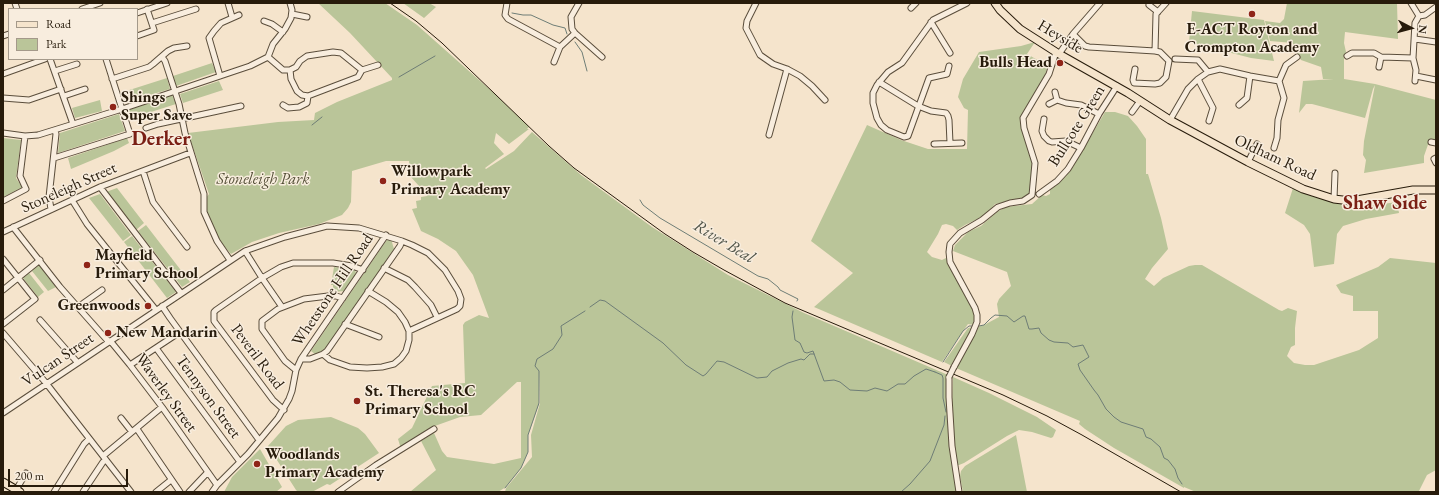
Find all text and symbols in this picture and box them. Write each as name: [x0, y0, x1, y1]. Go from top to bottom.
legend: [8, 8, 138, 60]
north arrow: [1391, 8, 1431, 48]
marker: E-ACT Royton and Crompton Academy: [1247, 9, 1257, 19]
text: Road: [46, 16, 71, 32]
street label: Heyside: [1034, 16, 1086, 58]
place label: E-ACT Royton and Crompton Academy: [1185, 20, 1319, 58]
text: N: [1416, 24, 1430, 34]
text: Park: [46, 36, 66, 52]
place label: Bulls Head: [979, 53, 1052, 73]
marker: Bulls Head: [1055, 58, 1065, 68]
street label: Bullcote Green: [1045, 82, 1109, 170]
place label: Shings Super Save: [121, 88, 192, 126]
marker: Shings Super Save: [108, 102, 118, 112]
district label: Derker: [131, 128, 191, 152]
street label: Oldham Road: [1231, 131, 1319, 185]
street label: Stoneleigh Street: [18, 158, 120, 218]
place label: Willowpark Primary Academy: [391, 162, 510, 200]
park label: Stoneleigh Park: [217, 170, 309, 190]
marker: Willowpark Primary Academy: [378, 176, 388, 186]
district label: Shaw Side: [1343, 192, 1427, 216]
water label: River Beal: [690, 216, 758, 268]
street label: Whetstone Hill Road: [288, 230, 378, 350]
place label: Mayfield Primary School: [95, 246, 198, 284]
marker: Mayfield Primary School: [82, 260, 92, 270]
place label: Greenwoods: [58, 296, 140, 316]
marker: Greenwoods: [143, 301, 153, 311]
street label: Peveril Road: [226, 321, 288, 393]
place label: New Mandarin: [116, 323, 218, 343]
marker: New Mandarin: [103, 328, 113, 338]
street label: Vulcan Street: [18, 329, 98, 391]
street label: Waverley Street: [131, 350, 201, 436]
street label: Tennyson Street: [171, 352, 245, 442]
place label: St. Theresa's RC Primary School: [365, 382, 476, 420]
marker: St. Theresa's RC Primary School: [352, 396, 362, 406]
place label: Woodlands Primary Academy: [265, 445, 384, 483]
marker: Woodlands Primary Academy: [252, 459, 262, 469]
scale bar: [10, 461, 130, 487]
text: 200 m: [15, 468, 44, 484]

